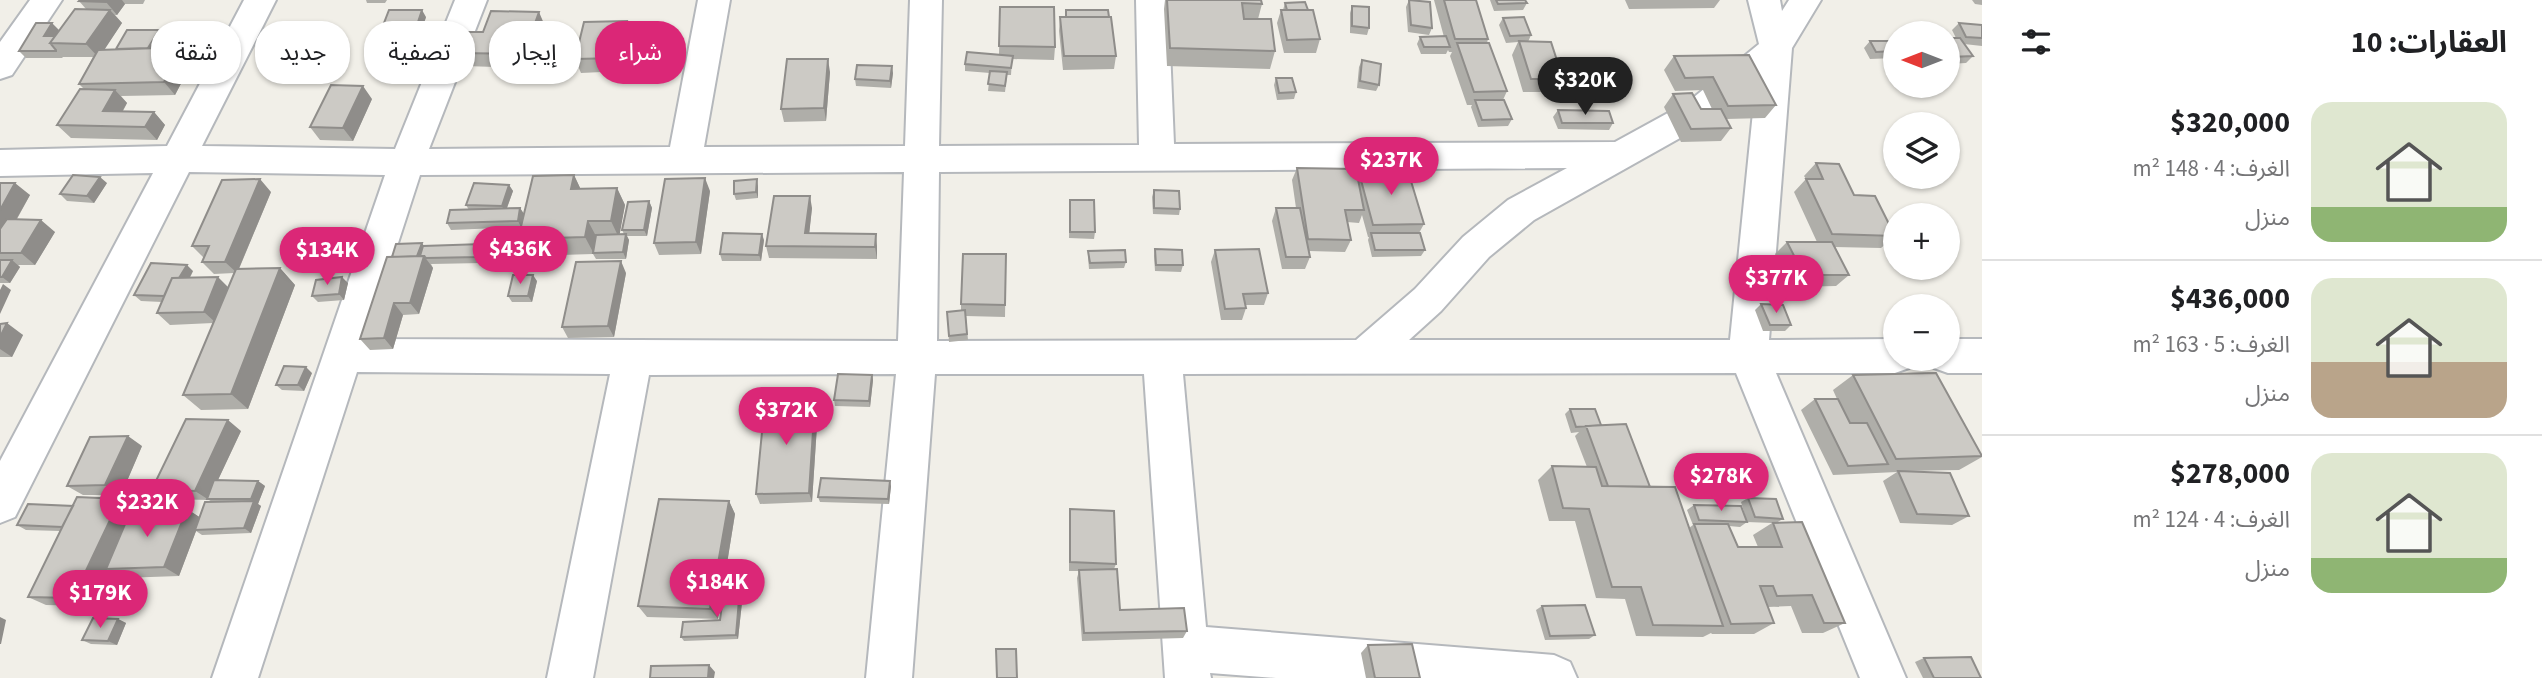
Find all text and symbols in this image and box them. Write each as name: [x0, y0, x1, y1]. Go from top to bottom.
chip: شقة: [151, 21, 241, 84]
chip: جديد: [255, 21, 350, 84]
chip: تصفية: [364, 21, 475, 84]
chip: إيجار: [489, 21, 581, 84]
chip: شراء: [595, 21, 686, 84]
north arrow: [1883, 21, 1960, 98]
map controls: [1883, 21, 1960, 371]
text: العقارات: 10: [2351, 21, 2507, 64]
icon: filters: [2017, 23, 2055, 61]
pin: $320K: [1536, 58, 1634, 117]
text: $320K: [1554, 63, 1616, 96]
text: $320,000: [2170, 101, 2290, 144]
button: layers: [1883, 112, 1960, 189]
icon: home: [2367, 130, 2451, 214]
pin: $237K: [1342, 138, 1440, 197]
text: $237K: [1360, 143, 1422, 176]
text: الغرف: 4 · 148 m²: [2132, 152, 2290, 185]
text: منزل: [2245, 201, 2290, 234]
button: +: [1883, 203, 1960, 280]
pin: $436K: [471, 226, 569, 286]
pin: $134K: [278, 228, 376, 287]
text: $436K: [489, 232, 551, 265]
text: $134K: [296, 233, 358, 266]
pin: $377K: [1727, 256, 1825, 315]
text: $377K: [1745, 261, 1807, 294]
text: $436,000: [2170, 277, 2290, 320]
button: −: [1883, 294, 1960, 371]
icon: home: [2367, 306, 2451, 390]
text: الغرف: 5 · 163 m²: [2132, 328, 2290, 361]
text: منزل: [2245, 377, 2290, 410]
pin: $372K: [737, 388, 835, 447]
text: $372K: [755, 393, 817, 426]
text: $278,000: [2170, 452, 2290, 495]
pin: $278K: [1672, 454, 1770, 513]
text: $278K: [1690, 459, 1752, 492]
pin: $232K: [98, 480, 196, 539]
icon: home: [2367, 481, 2451, 565]
text: $232K: [116, 485, 178, 518]
text: الغرف: 4 · 124 m²: [2132, 503, 2290, 536]
text: منزل: [2245, 552, 2290, 585]
pin: $184K: [668, 560, 766, 619]
text: $184K: [686, 565, 748, 598]
pin: $179K: [51, 570, 149, 630]
text: $179K: [69, 576, 131, 609]

